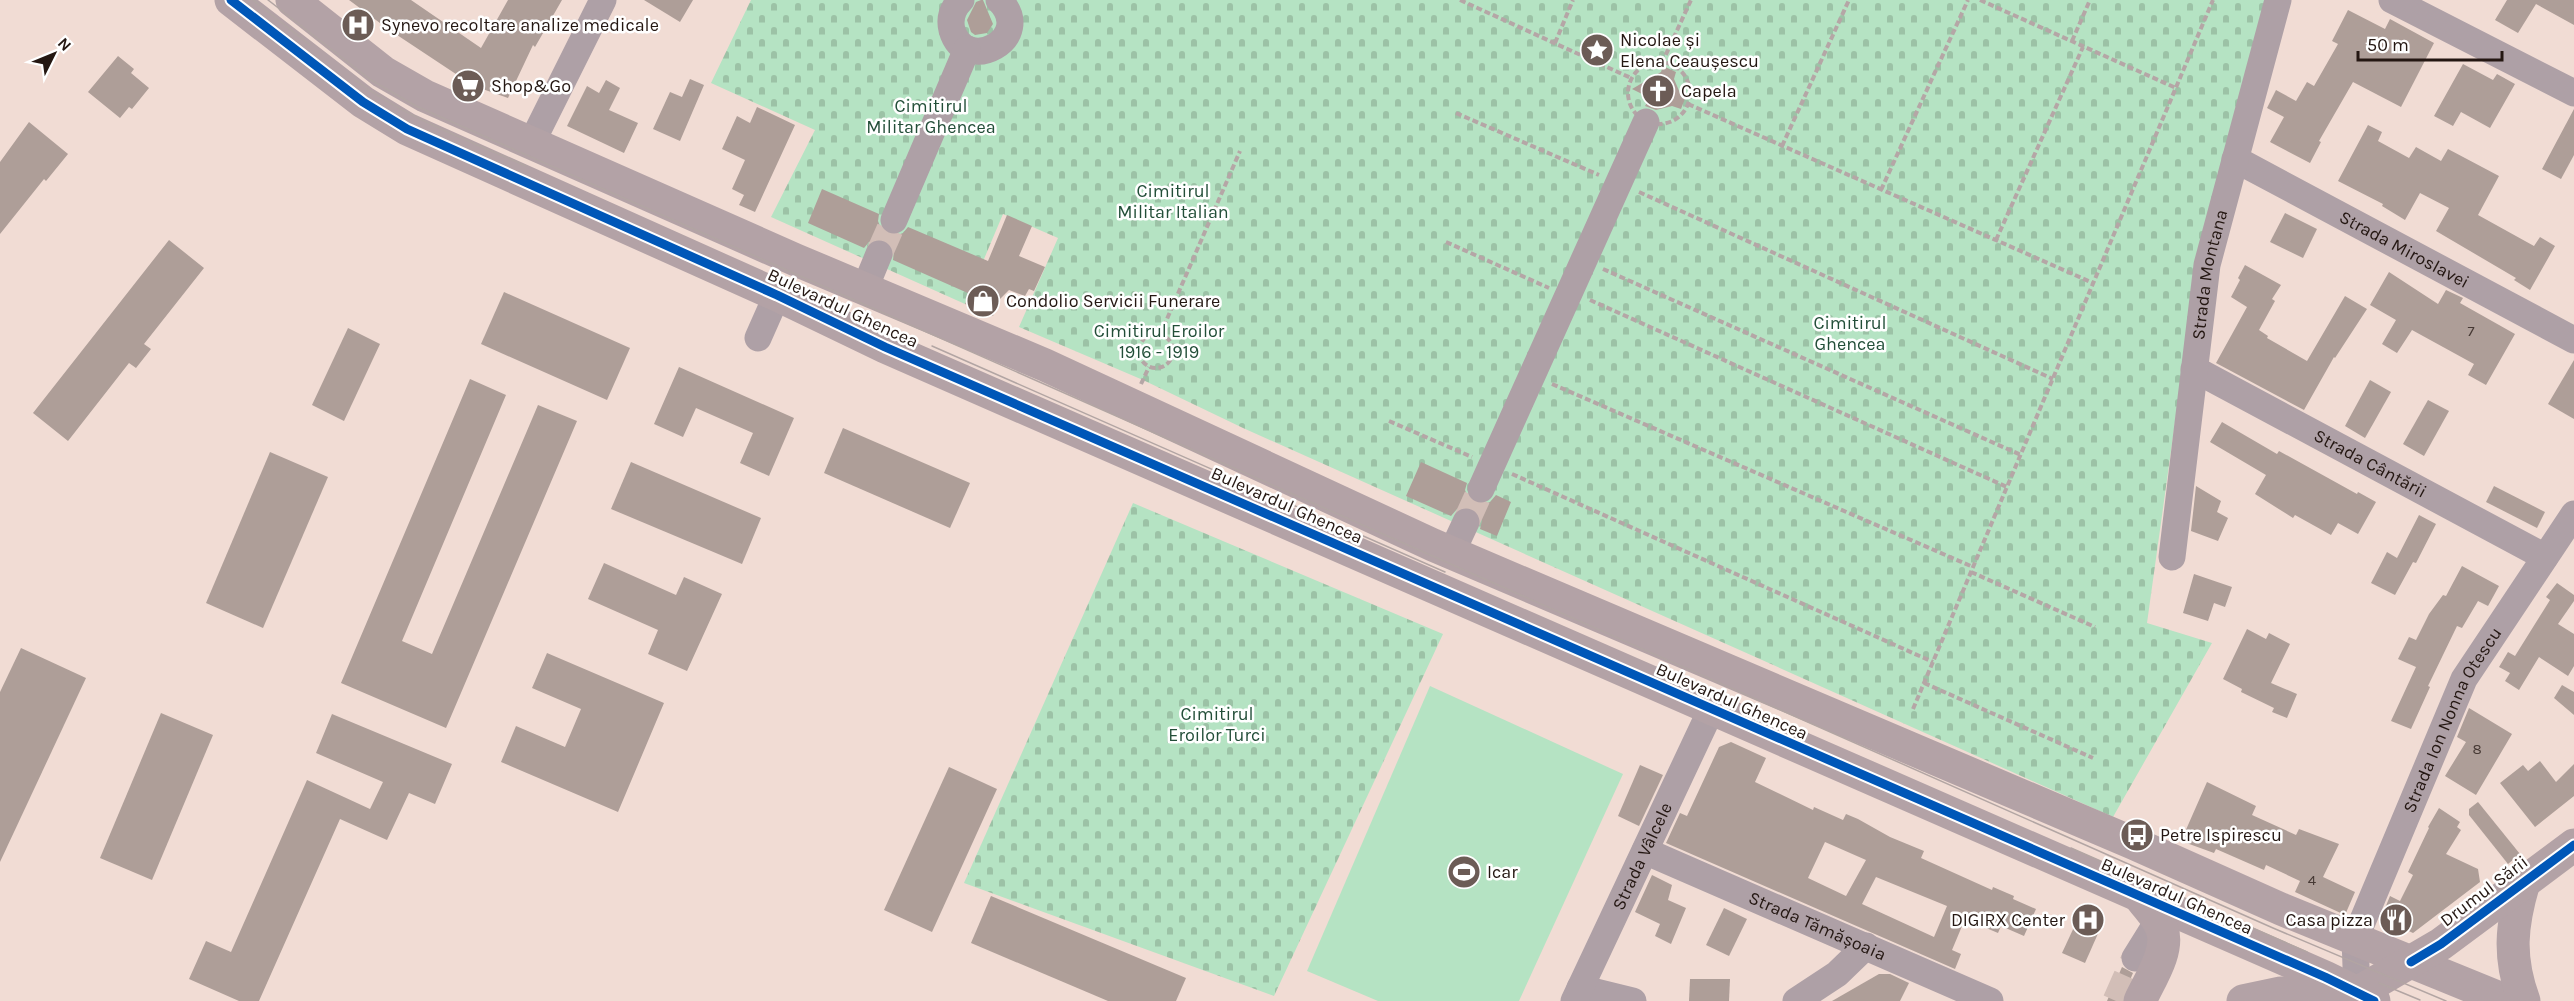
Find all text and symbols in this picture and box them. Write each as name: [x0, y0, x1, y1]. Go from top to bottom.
hospital icon: Synevo recoltare analize medicale: [340, 7, 376, 43]
place label: Synevo recoltare analize medicale: [381, 14, 659, 36]
north arrow: [24, 24, 84, 84]
scale bar: [2358, 24, 2502, 62]
place label: Nicolae și Elena Ceaușescu: [1620, 29, 1759, 72]
place icon: Nicolae și Elena Ceaușescu: [1579, 32, 1615, 68]
text: N: [54, 33, 75, 55]
text: 50 m: [2367, 34, 2409, 56]
supermarket icon: Shop&Go: [450, 68, 486, 104]
church icon: Capela: [1640, 73, 1676, 109]
place label: Shop&Go: [491, 75, 571, 97]
place label: Capela: [1681, 80, 1737, 102]
park label: Cimitirul Militar Ghencea: [866, 95, 996, 138]
park label: Cimitirul Militar Italian: [1117, 180, 1229, 223]
street label: Strada Miroslavei: [2336, 206, 2473, 293]
street label: Strada Montana: [2187, 207, 2232, 341]
street label: Bulevardul Ghencea: [764, 263, 922, 353]
shop icon: Condolio Servicii Funerare: [965, 283, 1001, 319]
place label: Condolio Servicii Funerare: [1006, 290, 1220, 312]
park label: Cimitirul Ghencea: [1813, 312, 1887, 355]
park label: Cimitirul Eroilor 1916 - 1919: [1094, 320, 1225, 363]
house number: 7: [2467, 322, 2475, 340]
street label: Strada Cântării: [2310, 424, 2431, 503]
street label: Bulevardul Ghencea: [1208, 462, 1366, 548]
street label: Strada Ion Nonna Otescu: [2398, 623, 2507, 816]
street label: Bulevardul Ghencea: [1653, 658, 1811, 744]
park label: Cimitirul Eroilor Turci: [1168, 703, 1266, 746]
house number: 8: [2472, 740, 2482, 758]
street label: Strada Vâlcele: [1607, 799, 1677, 914]
bus stop icon: Petre Ispirescu: [2119, 817, 2155, 853]
place label: Petre Ispirescu: [2160, 824, 2282, 846]
street label: Drumul Sării: [2436, 851, 2532, 931]
street label: Bulevardul Ghencea: [2098, 853, 2256, 939]
sports icon: Icar: [1446, 854, 1482, 890]
place label: Icar: [1487, 861, 1518, 883]
house number: 4: [2308, 871, 2317, 889]
street label: Strada Tămășoaia: [1745, 886, 1890, 965]
hospital icon: DIGIRX Center: [2070, 902, 2106, 938]
restaurant icon: Casa pizza: [2378, 902, 2414, 938]
place label: DIGIRX Center: [1951, 909, 2065, 931]
place label: Casa pizza: [2286, 909, 2373, 931]

